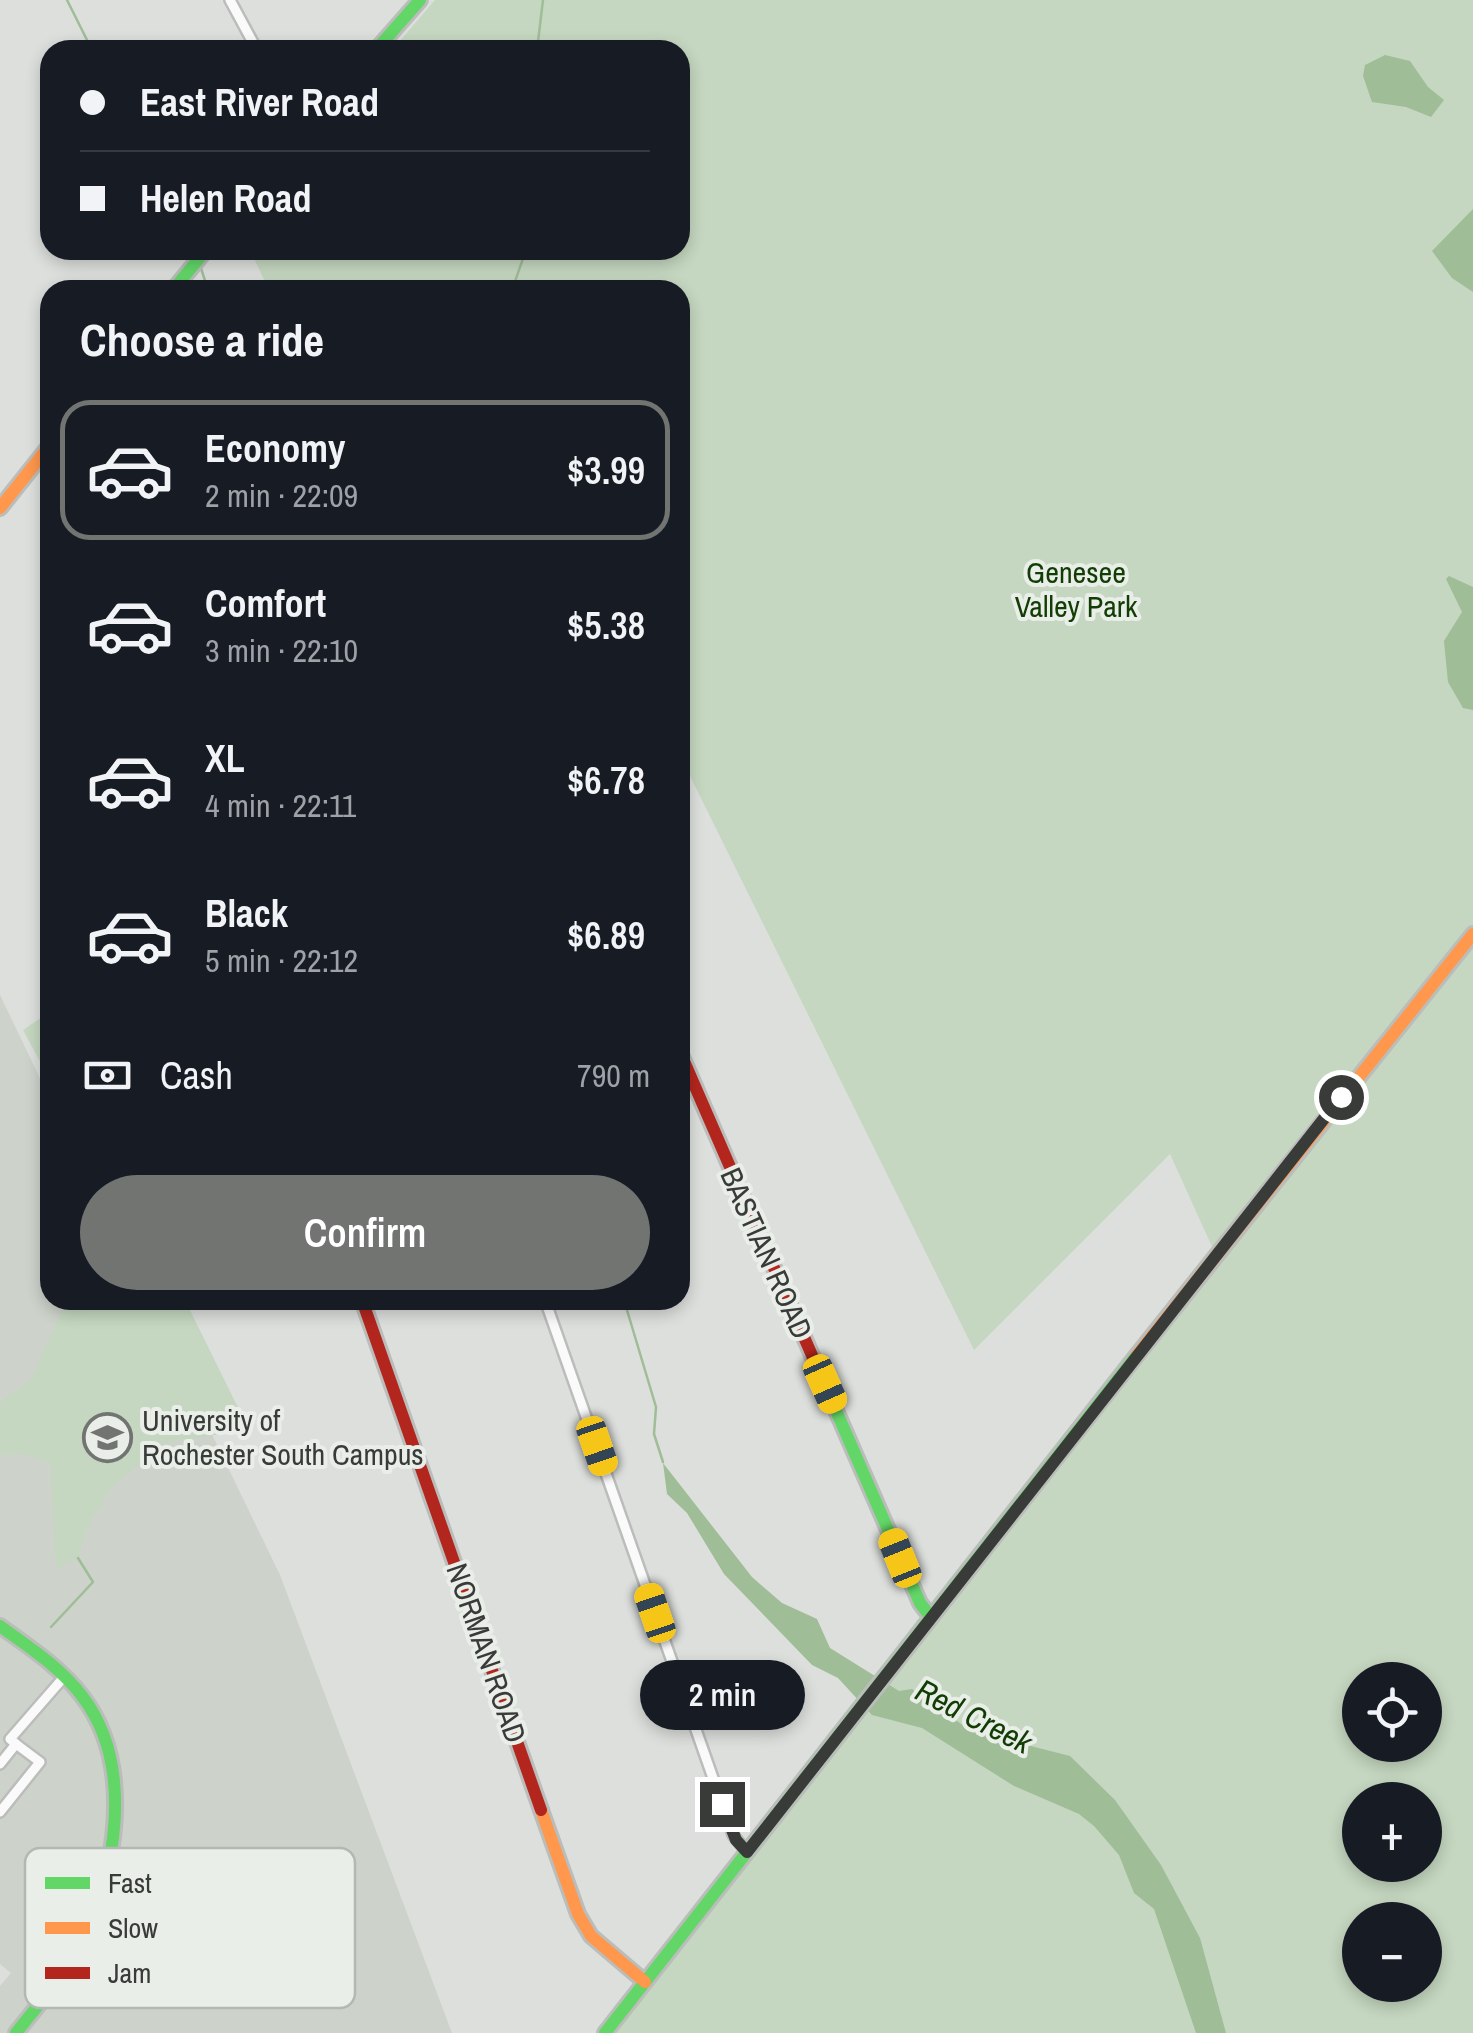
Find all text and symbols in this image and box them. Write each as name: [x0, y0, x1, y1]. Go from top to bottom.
text: East River Road: [140, 77, 379, 128]
text: Helen Road: [140, 173, 311, 224]
text: Choose a ride: [80, 309, 324, 370]
text: Economy: [205, 423, 345, 474]
icon: car: [85, 425, 175, 515]
text: $3.99: [567, 445, 645, 496]
text: 2 min · 22:09: [205, 474, 358, 517]
park label: Genesee Valley Park: [1015, 552, 1138, 626]
text: Comfort: [205, 578, 326, 629]
icon: car: [85, 580, 175, 670]
text: $5.38: [567, 600, 645, 651]
text: 3 min · 22:10: [205, 629, 358, 672]
text: XL: [205, 733, 245, 784]
icon: car: [85, 735, 175, 825]
text: $6.78: [567, 755, 645, 806]
text: 4 min · 22:11: [205, 784, 356, 827]
text: Black: [205, 888, 288, 939]
icon: car: [85, 890, 175, 980]
text: $6.89: [567, 910, 645, 961]
text: 5 min · 22:12: [205, 939, 358, 982]
icon: cash: [80, 1048, 135, 1103]
text: Cash: [160, 1050, 233, 1101]
text: 790 m: [577, 1054, 650, 1097]
route start: [1319, 1075, 1364, 1120]
street label: BASTIAN ROAD: [711, 1161, 823, 1345]
button: Confirm: [80, 1175, 650, 1290]
car: [799, 1350, 851, 1418]
place label: University of Rochester South Campus: [142, 1400, 424, 1474]
school or university icon: University of Rochester South Campus: [81, 1411, 133, 1463]
car: [573, 1413, 621, 1479]
car: [875, 1525, 925, 1591]
street label: NORMAN ROAD: [438, 1558, 536, 1748]
car: [631, 1580, 679, 1646]
callout: 2 min: [640, 1659, 804, 1729]
map controls: [1342, 1662, 1442, 2002]
button: locate: [1342, 1662, 1442, 1762]
water label: Red Creek: [908, 1668, 1040, 1764]
text: 2 min: [689, 1673, 756, 1716]
route end: [700, 1782, 745, 1827]
button: +: [1342, 1782, 1442, 1882]
legend: [25, 1848, 355, 2008]
text: Fast: [108, 1864, 152, 1902]
button: −: [1342, 1902, 1442, 2002]
text: Slow: [108, 1909, 158, 1947]
text: Jam: [108, 1954, 151, 1992]

